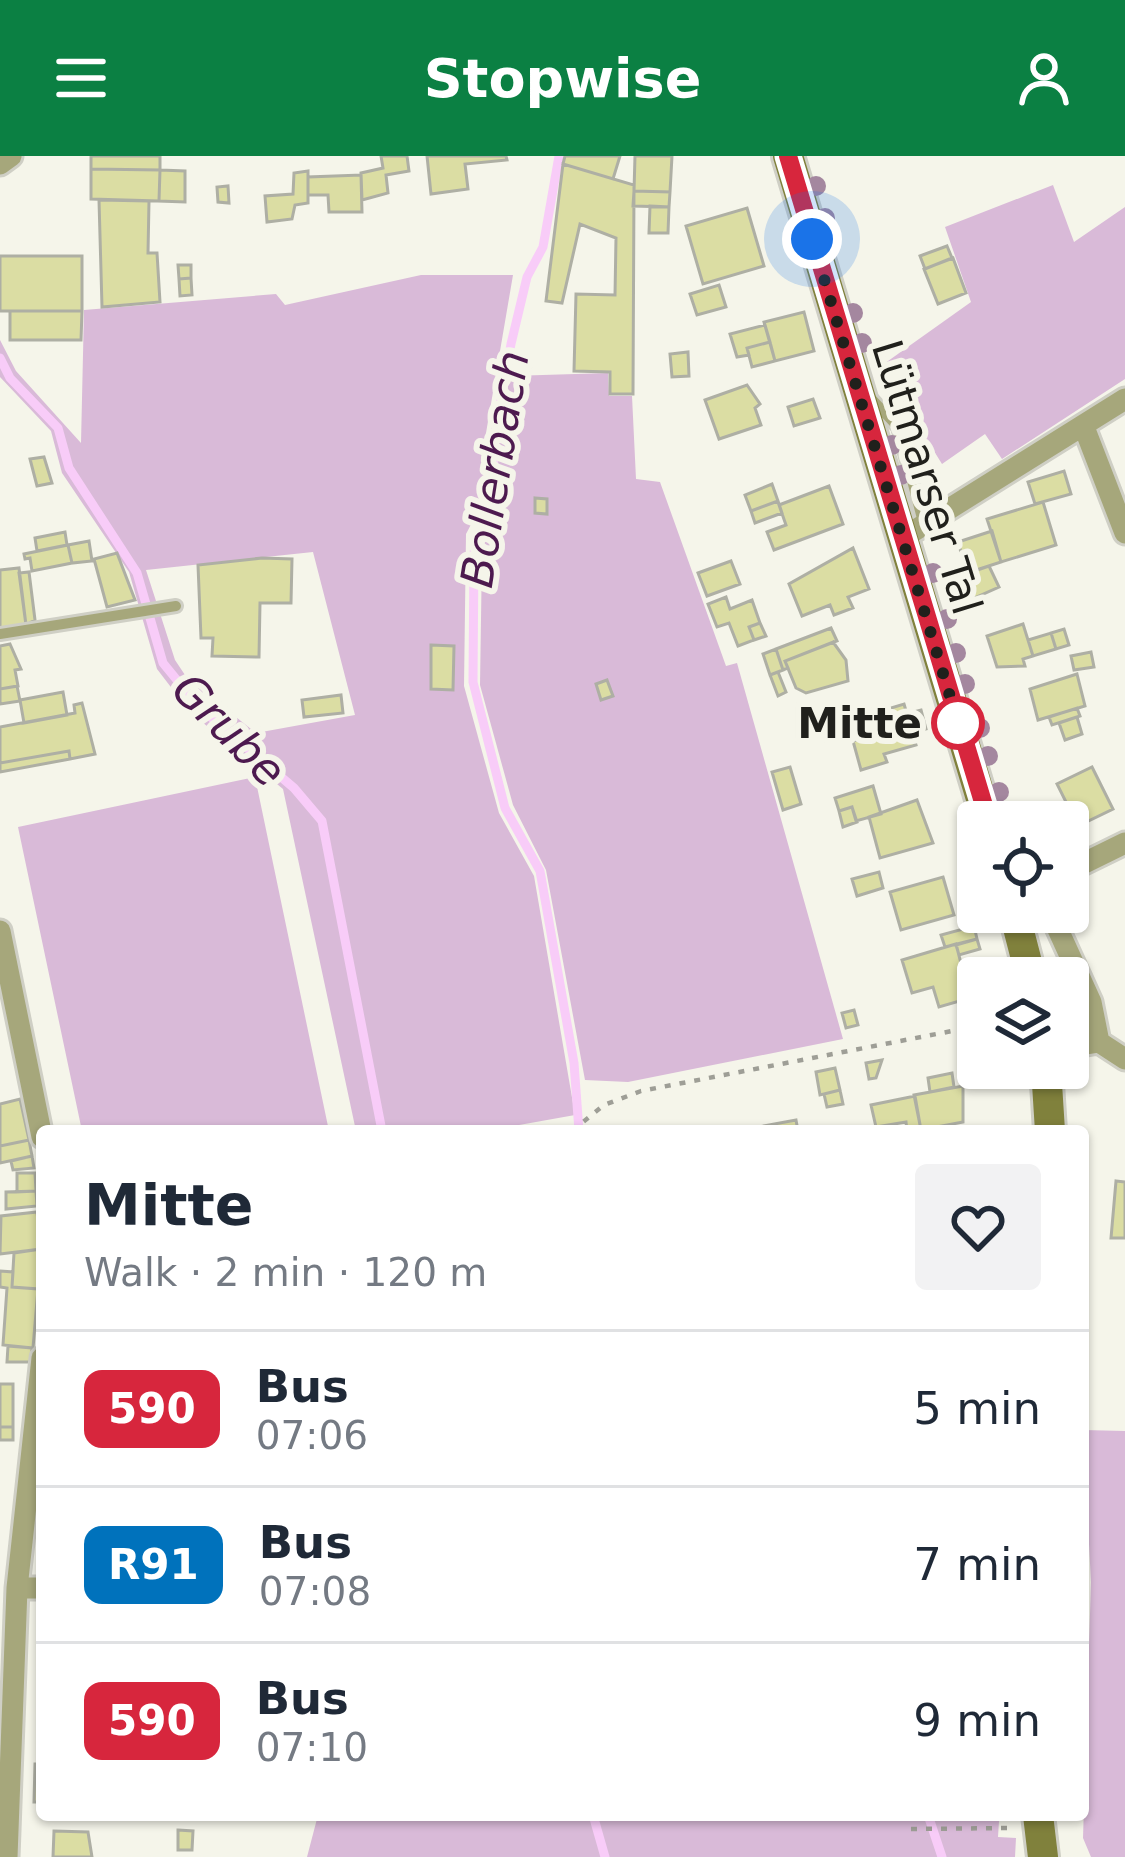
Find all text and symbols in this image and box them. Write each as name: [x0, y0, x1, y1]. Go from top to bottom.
icon: menu: [48, 45, 114, 111]
icon: person: [1011, 45, 1077, 111]
text: Stopwise: [424, 47, 701, 110]
your location: [782, 209, 842, 269]
street label: Lütmarser Tal: [862, 334, 992, 620]
water label: Bollerbach: [450, 347, 540, 591]
water label: Grube: [161, 662, 297, 798]
marker: Mitte: [933, 698, 983, 748]
place label: Mitte: [797, 699, 922, 748]
map controls: [957, 801, 1089, 1089]
button: locate: [957, 801, 1089, 933]
button: layers: [957, 957, 1089, 1089]
button: heart: [915, 1164, 1041, 1290]
text: Mitte: [84, 1172, 253, 1238]
text: Walk · 2 min · 120 m: [84, 1250, 487, 1295]
text: Bus: [256, 1360, 349, 1413]
text: 5 min: [913, 1382, 1041, 1435]
text: 590: [108, 1384, 196, 1433]
text: 07:06: [256, 1413, 368, 1458]
text: Bus: [259, 1516, 352, 1569]
text: 7 min: [913, 1538, 1041, 1591]
text: R91: [108, 1540, 199, 1589]
text: 07:08: [259, 1569, 371, 1614]
text: Bus: [256, 1672, 349, 1725]
text: 9 min: [913, 1694, 1041, 1747]
text: 590: [108, 1696, 196, 1745]
text: 07:10: [256, 1725, 368, 1770]

